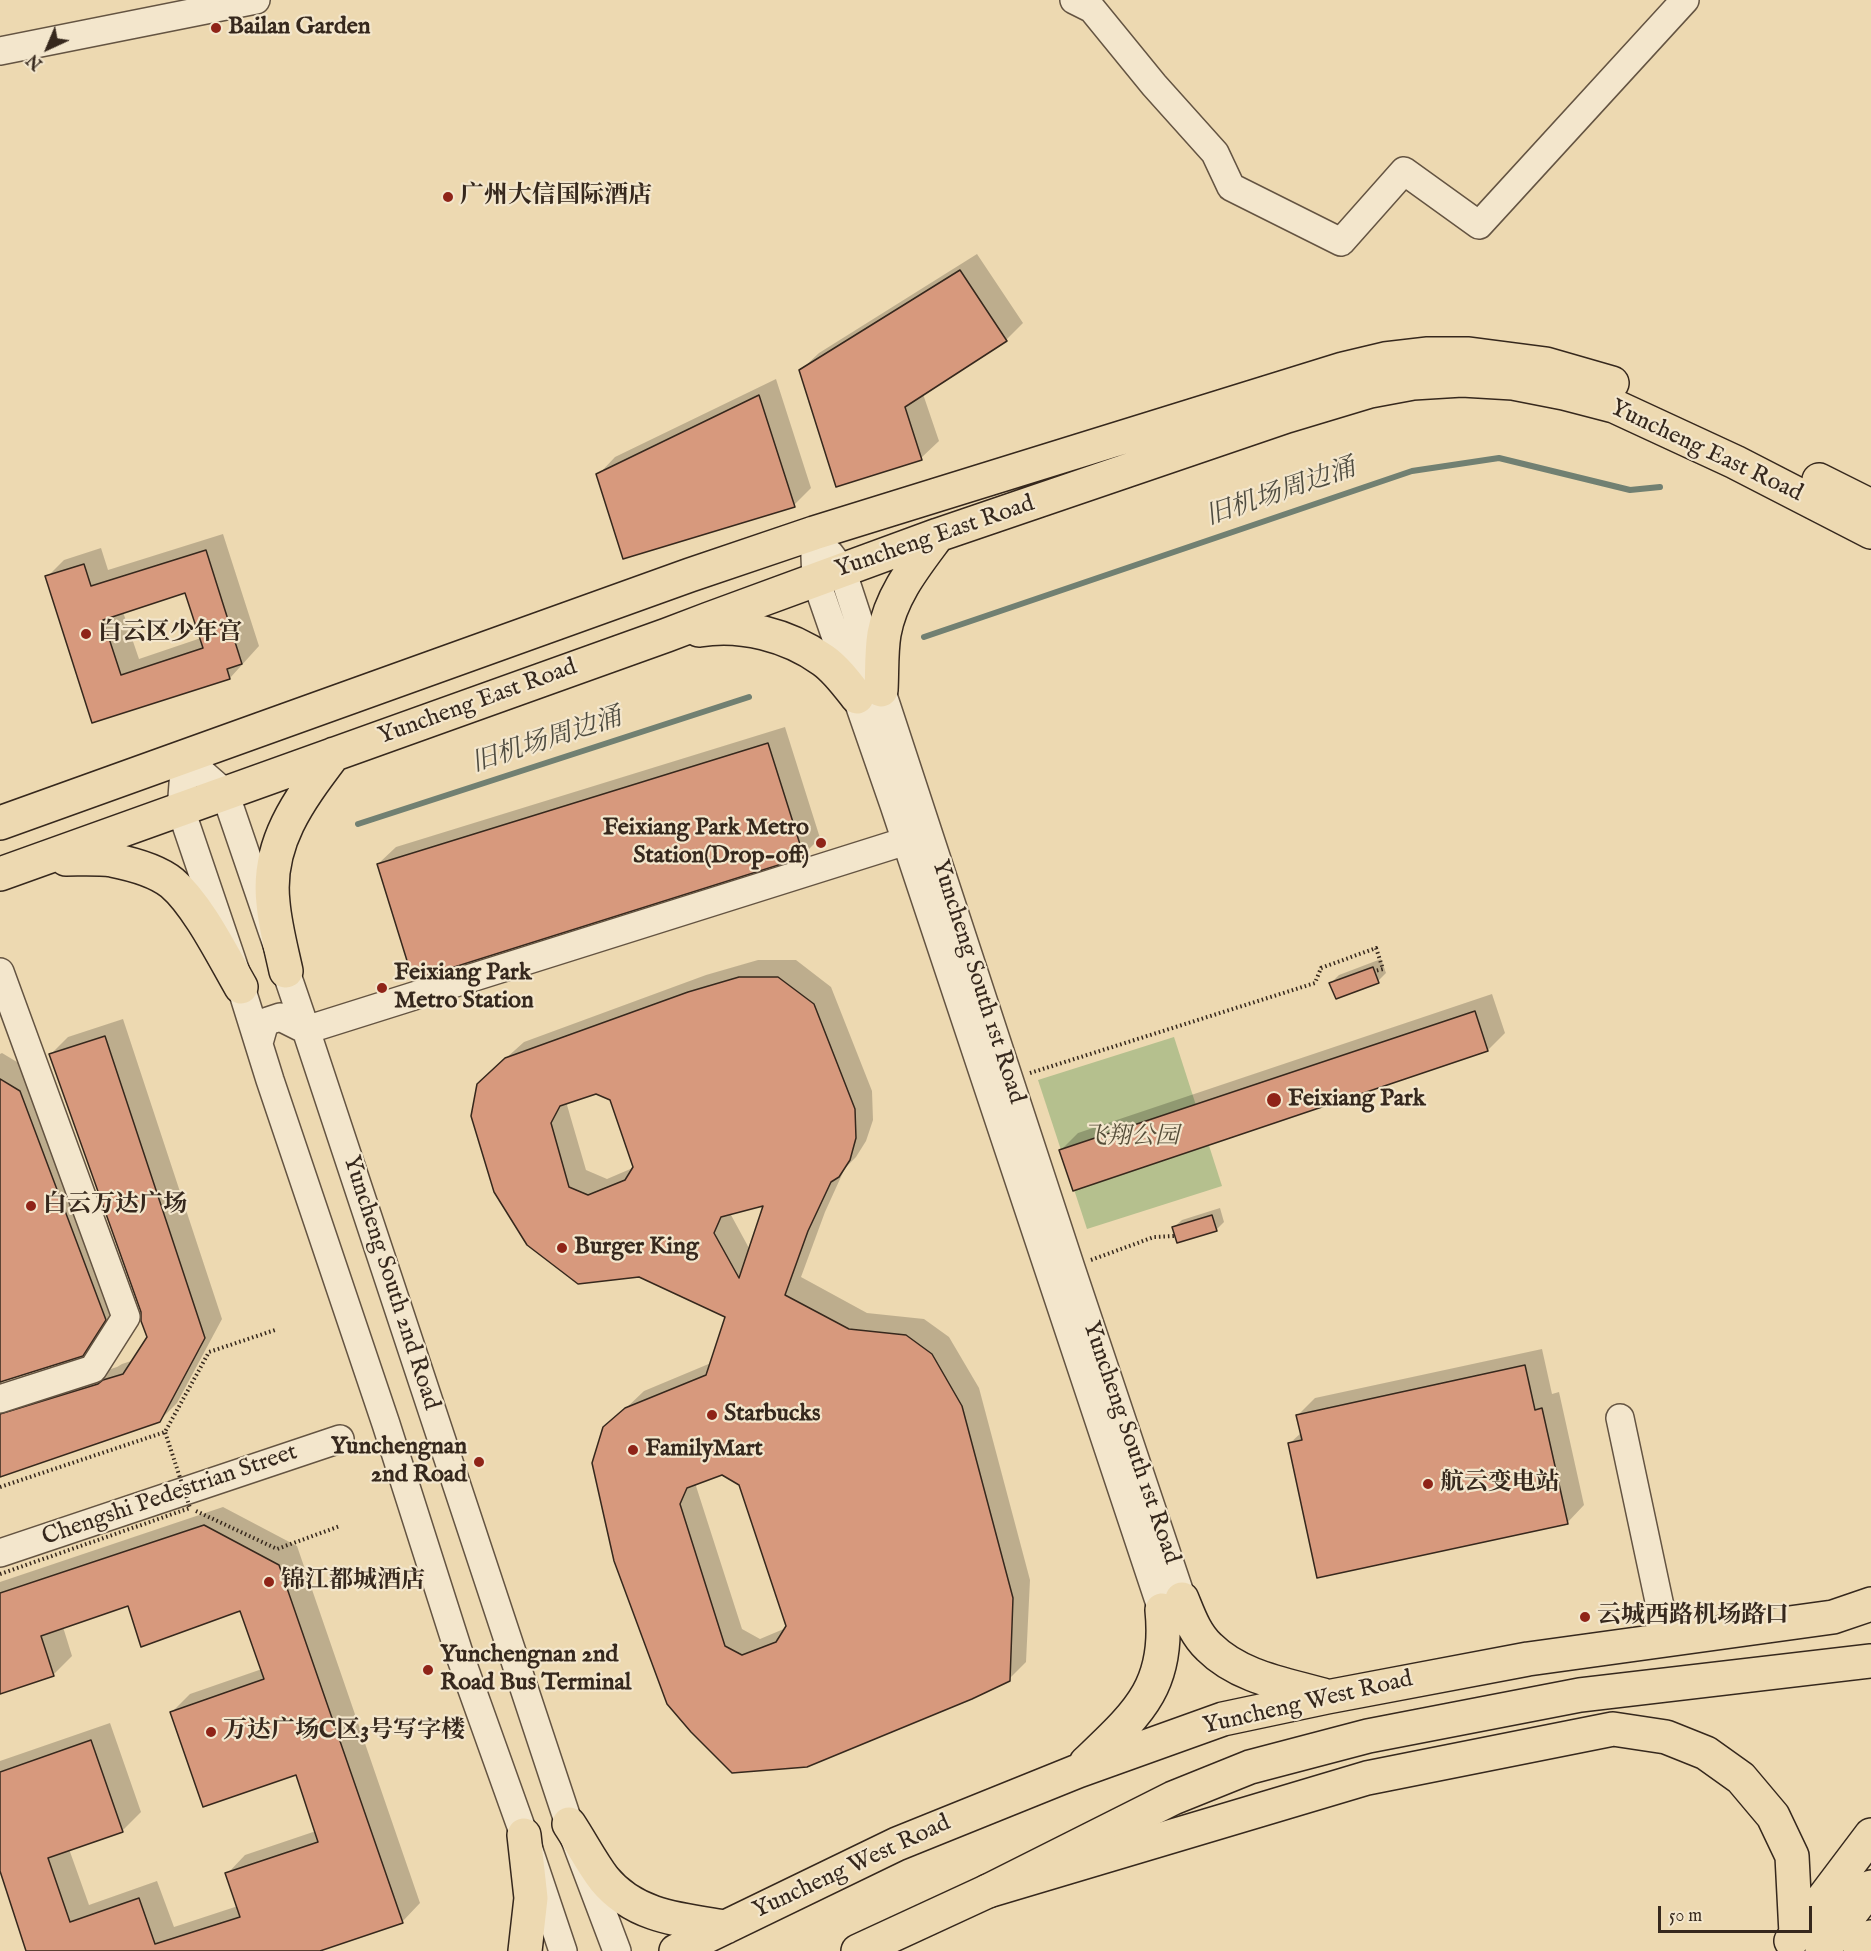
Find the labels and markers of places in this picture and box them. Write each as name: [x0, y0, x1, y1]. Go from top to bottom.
place label: Bailan Garden: [228, 14, 370, 42]
marker: Bailan Garden: [209, 21, 223, 35]
place label: 广州大信国际酒店: [460, 183, 652, 211]
marker: 广州大信国际酒店: [441, 190, 455, 204]
place label: 白云区少年宫: [98, 620, 242, 648]
marker: 白云区少年宫: [79, 627, 93, 641]
place label: Feixiang Park Metro Station(Drop-off): [603, 815, 809, 871]
marker: Feixiang Park Metro Station(Drop-off): [814, 836, 828, 850]
place label: Feixiang Park Metro Station: [394, 960, 534, 1016]
marker: Feixiang Park Metro Station: [375, 981, 389, 995]
place label: Feixiang Park: [1288, 1086, 1426, 1114]
marker: Feixiang Park: [1265, 1091, 1283, 1109]
place label: 白云万达广场: [43, 1192, 187, 1220]
marker: 白云万达广场: [24, 1199, 38, 1213]
place label: Burger King: [574, 1234, 699, 1262]
marker: Burger King: [555, 1241, 569, 1255]
place label: Starbucks: [724, 1401, 820, 1429]
marker: Starbucks: [705, 1408, 719, 1422]
place label: Yunchengnan 2nd Road: [331, 1434, 467, 1490]
place label: FamilyMart: [645, 1436, 763, 1464]
marker: FamilyMart: [626, 1443, 640, 1457]
marker: Yunchengnan 2nd Road: [472, 1455, 486, 1469]
place label: 航云变电站: [1440, 1470, 1560, 1498]
marker: 航云变电站: [1421, 1477, 1435, 1491]
place label: 锦江都城酒店: [281, 1568, 425, 1596]
marker: 锦江都城酒店: [262, 1575, 276, 1589]
place label: 云城西路机场路口: [1597, 1603, 1789, 1631]
marker: 云城西路机场路口: [1578, 1610, 1592, 1624]
place label: Yunchengnan 2nd Road Bus Terminal: [440, 1642, 631, 1698]
marker: Yunchengnan 2nd Road Bus Terminal: [421, 1663, 435, 1677]
place label: 万达广场C区3号写字楼: [223, 1718, 465, 1746]
marker: 万达广场C区3号写字楼: [204, 1725, 218, 1739]

